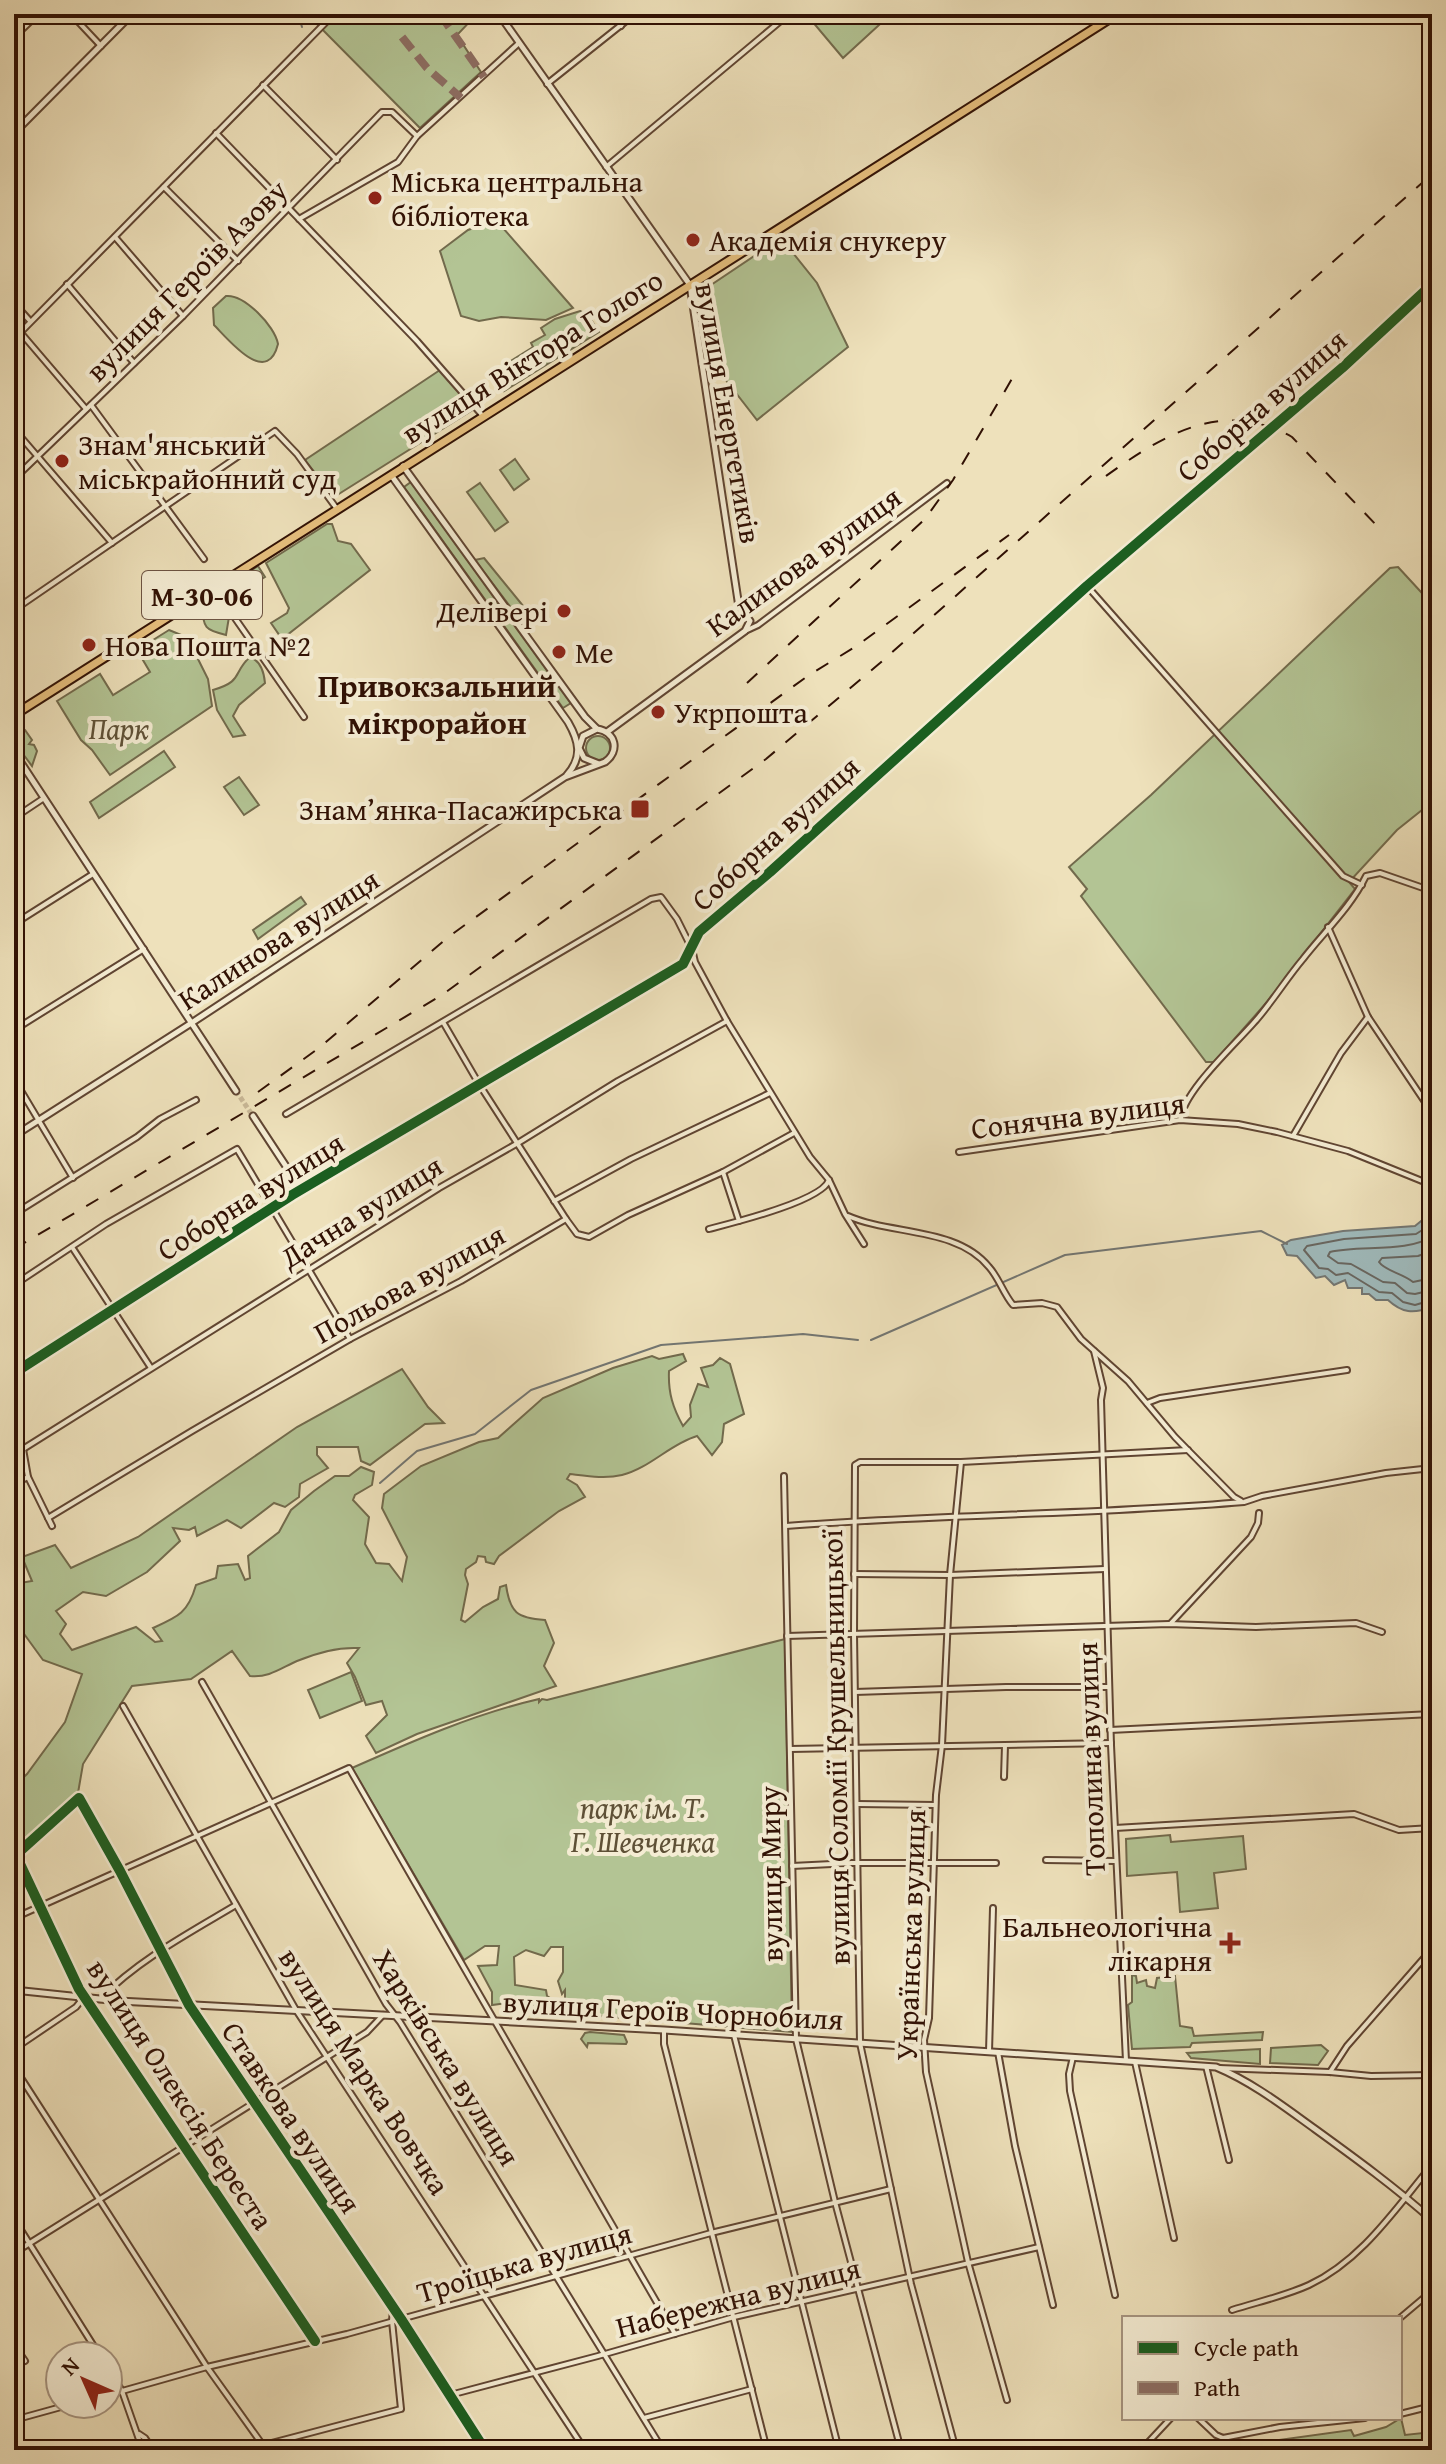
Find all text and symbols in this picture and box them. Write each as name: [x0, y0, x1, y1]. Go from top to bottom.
place label: Міська центральна бібліотека: [391, 159, 644, 237]
street label: вулиця Героїв Азову: [75, 169, 297, 391]
marker: Міська центральна бібліотека: [366, 189, 384, 207]
place label: Академія снукеру: [709, 218, 946, 262]
marker: Академія снукеру: [684, 231, 702, 249]
street label: вулиця Віктора Голого: [393, 258, 671, 454]
street label: вулиця Енергетиків: [684, 279, 774, 547]
street label: Соборна вулиця: [1166, 318, 1356, 492]
place label: Знам'янський міськрайонний суд: [78, 422, 337, 500]
marker: Знам'янський міськрайонний суд: [53, 452, 71, 470]
street label: Калинова вулиця: [696, 475, 910, 647]
road number: М-30-06: [142, 571, 262, 619]
place label: Делівері: [435, 589, 548, 633]
marker: Делівері: [555, 602, 573, 620]
place label: Нова Пошта №2: [105, 623, 311, 667]
place label: Me: [575, 630, 614, 674]
marker: Нова Пошта №2: [80, 636, 98, 654]
marker: Me: [550, 643, 568, 661]
district label: Привокзальний мікрорайон: [318, 662, 556, 746]
place label: Укрпошта: [674, 690, 809, 734]
marker: Укрпошта: [649, 703, 667, 721]
park label: Парк: [89, 706, 149, 750]
street label: Соборна вулиця: [681, 745, 869, 921]
place label: Знам’янка-Пасажирська: [299, 787, 623, 831]
marker: Знам’янка-Пасажирська: [629, 798, 651, 820]
street label: Калинова вулиця: [169, 857, 387, 1021]
street label: Сонячна вулиця: [969, 1080, 1187, 1150]
street label: Соборна вулиця: [148, 1121, 352, 1271]
street label: Дачна вулиця: [270, 1144, 451, 1279]
street label: Польова вулиця: [305, 1212, 513, 1354]
street label: вулиця Соломії Крушельницької: [809, 1529, 861, 1965]
street label: Тополина вулиця: [1064, 1642, 1116, 1876]
park label: парк ім. Т. Г. Шевченка: [570, 1785, 715, 1863]
street label: вулиця Миру: [746, 1786, 794, 1962]
street label: Українська вулиця: [884, 1809, 936, 2061]
place label: Бальнеологічна лікарня: [1003, 1904, 1213, 1982]
marker: Бальнеологічна лікарня: [1219, 1932, 1241, 1954]
street label: вулиця Марка Вовчка: [268, 1939, 462, 2204]
street label: Харківська вулиця: [363, 1940, 531, 2174]
street label: вулиця Олексія Береста: [77, 1950, 286, 2238]
street label: вулиця Героїв Чорнобиля: [502, 1979, 844, 2041]
street label: Ставкова вулиця: [211, 2012, 373, 2222]
street label: Троїцька вулиця: [411, 2210, 637, 2314]
street label: Набережна вулиця: [611, 2245, 865, 2349]
legend: [1122, 2316, 1402, 2420]
text: Cycle path: [1194, 2330, 1299, 2365]
north arrow: [44, 2340, 124, 2420]
text: N: [53, 2349, 87, 2382]
text: Path: [1194, 2370, 1241, 2405]

